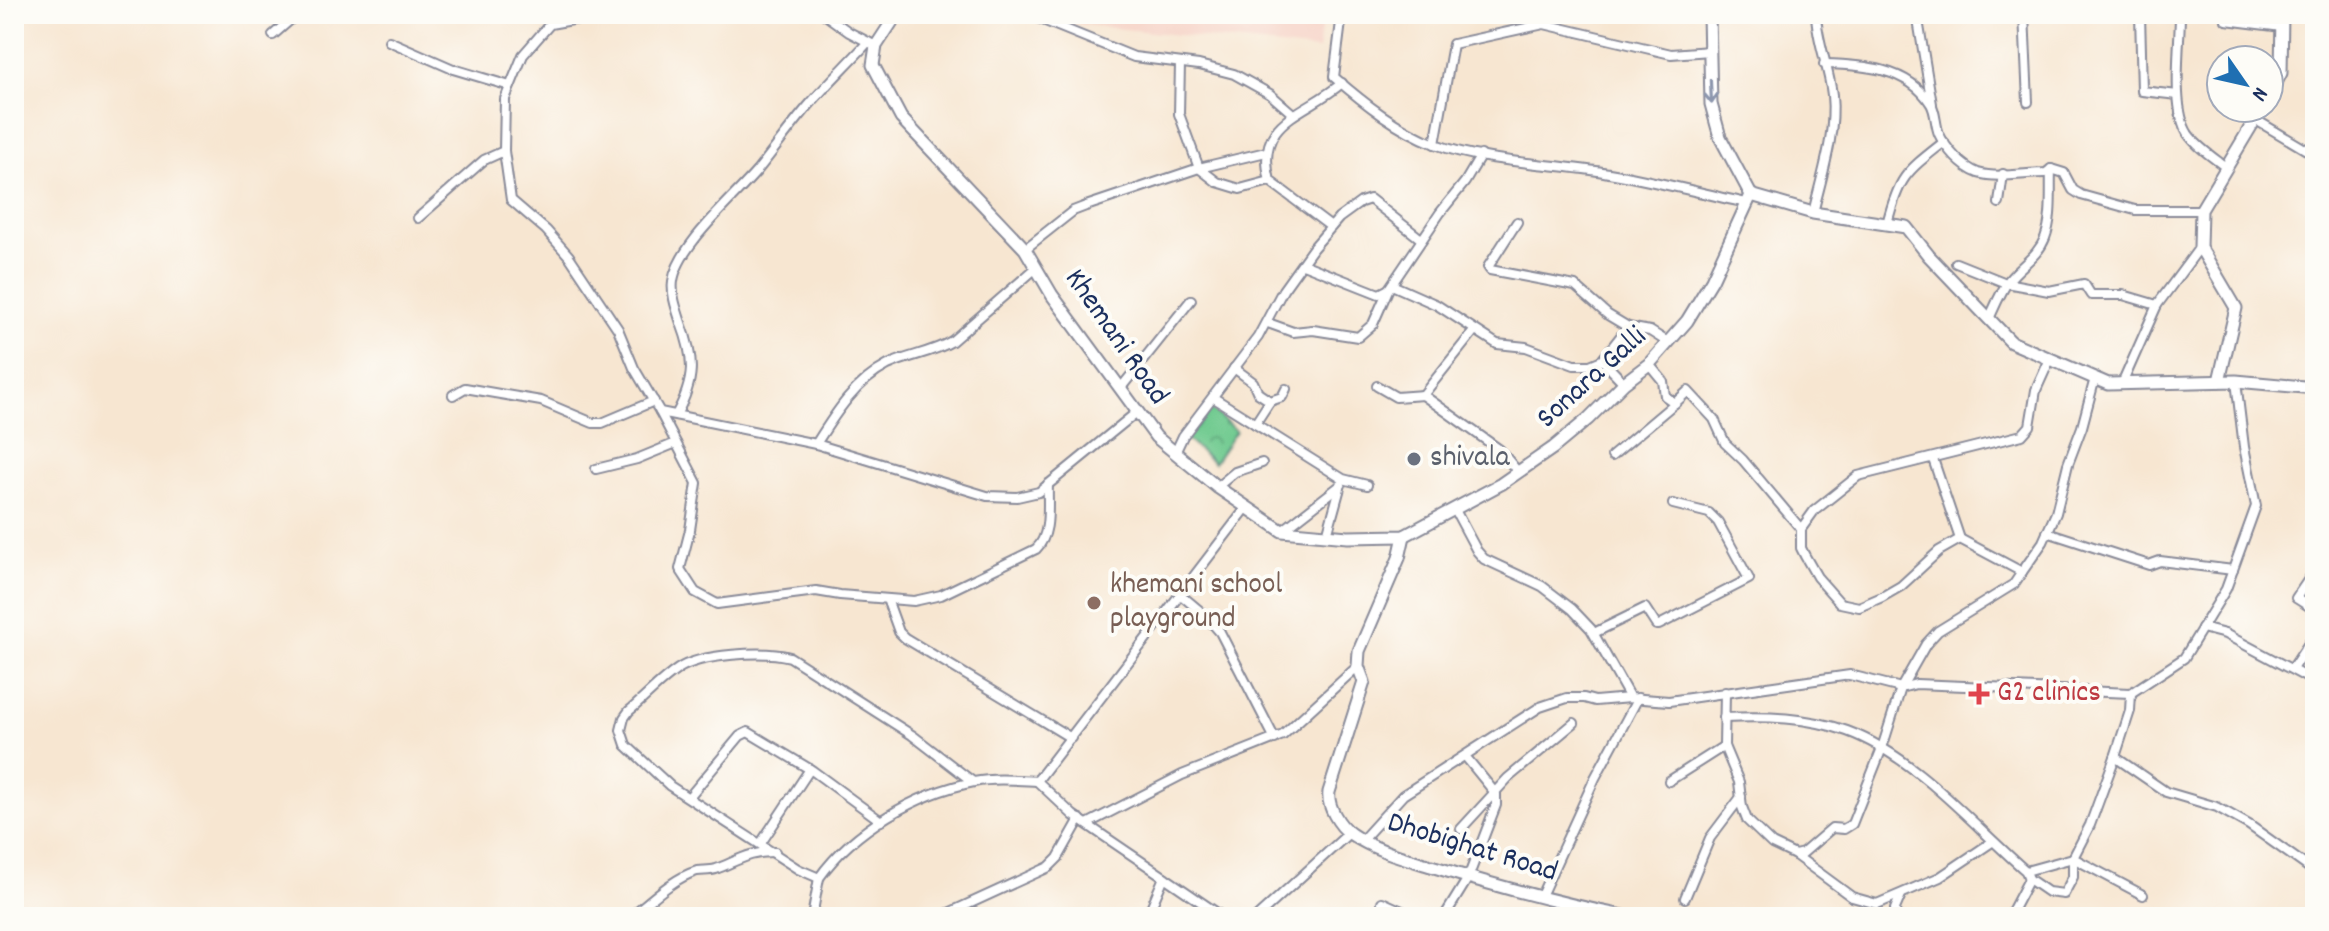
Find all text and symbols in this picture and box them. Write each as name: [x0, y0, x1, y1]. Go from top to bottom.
north arrow: [2205, 44, 2285, 124]
one-way arrow: [1704, 78, 1719, 105]
text: N: [2243, 80, 2275, 107]
street label: Khemani Road: [1052, 261, 1178, 415]
street label: Sonara Galli: [1528, 318, 1658, 440]
place label: shivala: [1430, 438, 1511, 481]
marker: shivala: [1405, 450, 1423, 468]
place label: khemani school playground: [1110, 565, 1282, 642]
marker: khemani school playground: [1085, 594, 1103, 612]
place label: G2 clinics: [1997, 673, 2101, 716]
marker: G2 clinics: [1968, 683, 1990, 705]
street label: Dhobighat Road: [1382, 803, 1562, 895]

